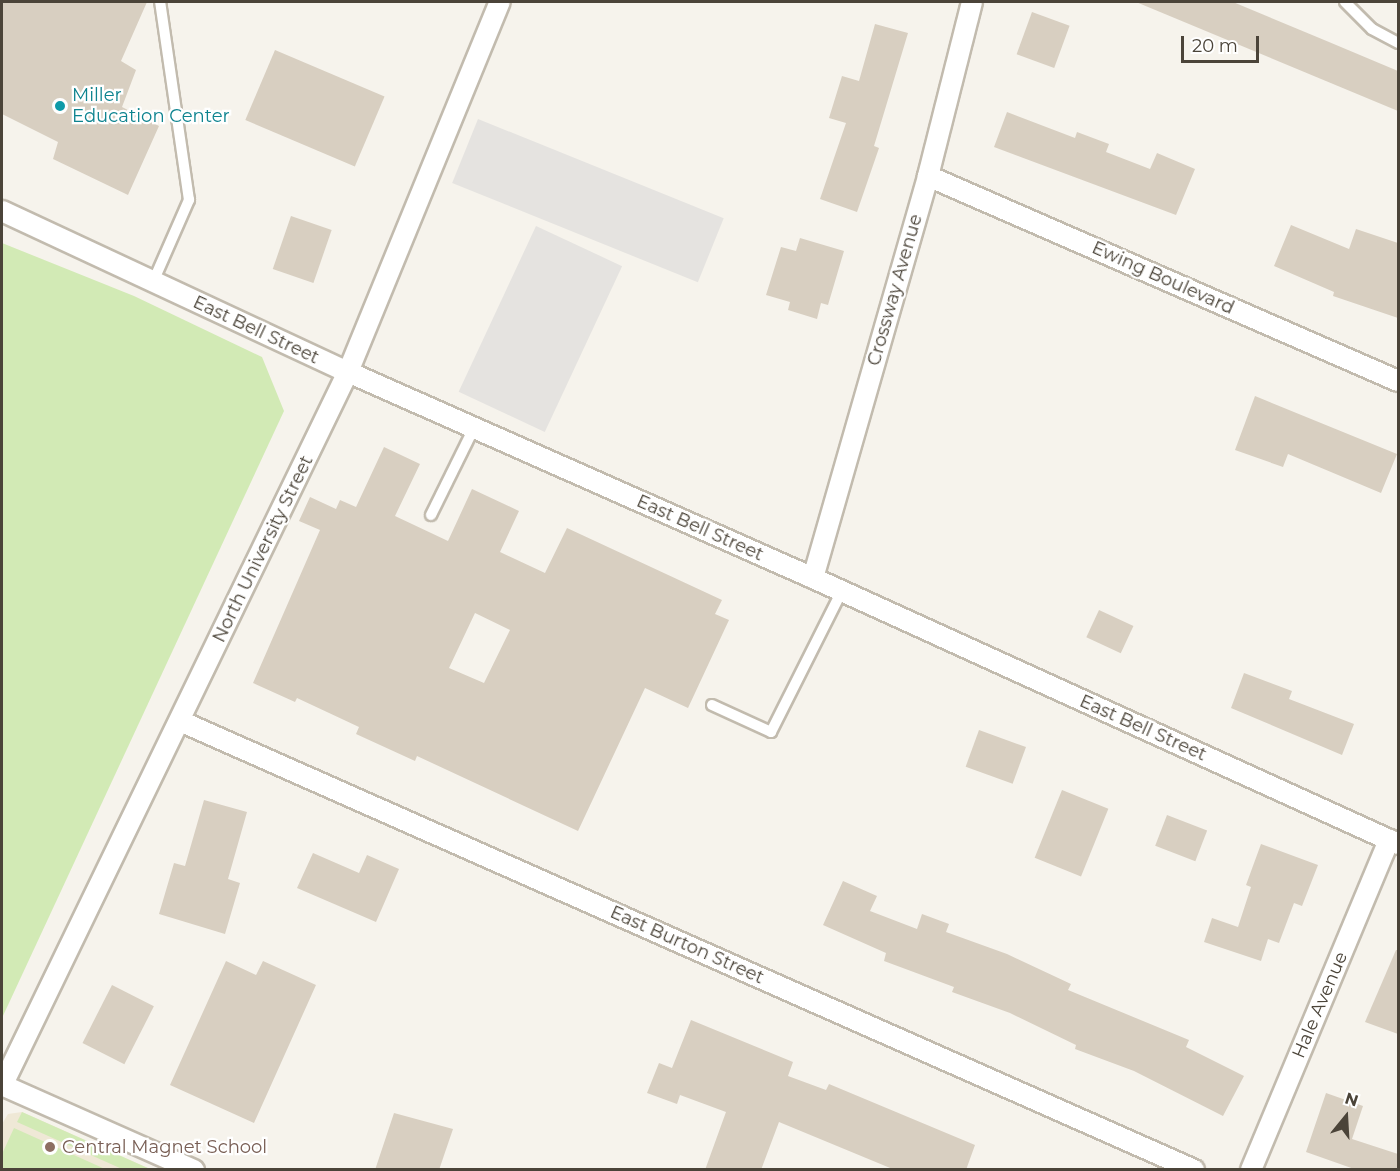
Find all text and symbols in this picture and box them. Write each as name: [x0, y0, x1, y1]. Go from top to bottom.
scale bar: [1184, 24, 1262, 62]
text: 20 m: [1192, 35, 1238, 57]
place label: Miller Education Center: [72, 85, 230, 128]
marker: Miller Education Center: [53, 99, 67, 113]
street label: Crossway Avenue: [863, 212, 927, 368]
street label: Ewing Boulevard: [1089, 237, 1237, 319]
street label: East Bell Street: [190, 291, 322, 369]
street label: North University Street: [208, 452, 318, 646]
street label: East Bell Street: [633, 490, 767, 566]
street label: East Bell Street: [1076, 690, 1210, 766]
street label: East Burton Street: [607, 901, 767, 989]
street label: Hale Avenue: [1288, 948, 1352, 1062]
north arrow: [1316, 1087, 1376, 1147]
text: N: [1343, 1088, 1361, 1110]
place label: Central Magnet School: [62, 1136, 267, 1158]
marker: Central Magnet School: [43, 1140, 57, 1154]

